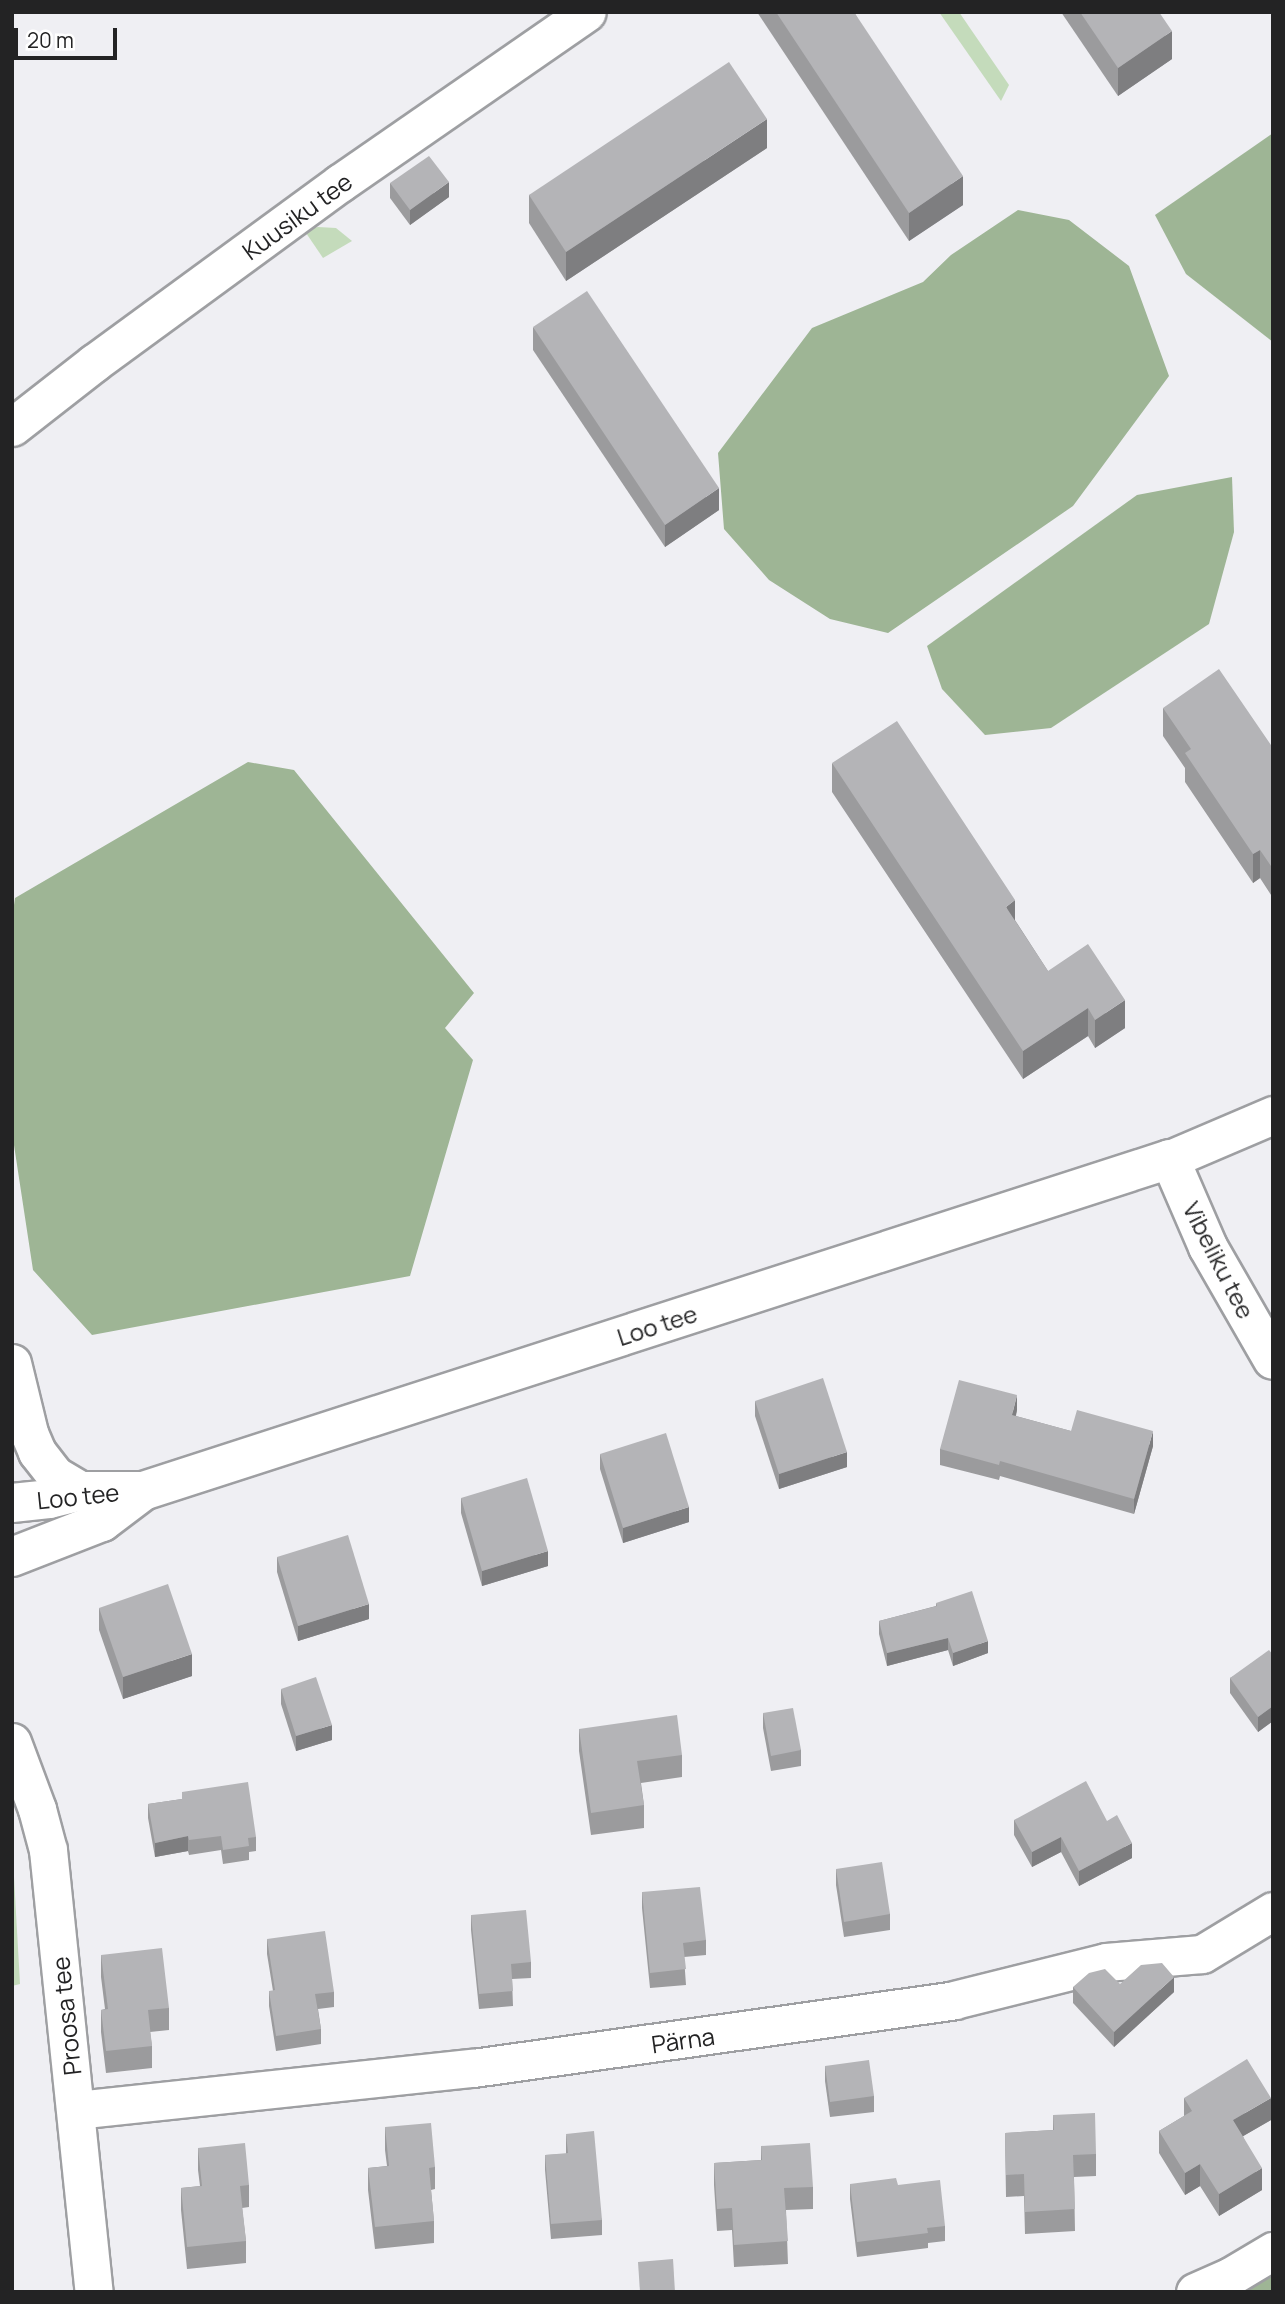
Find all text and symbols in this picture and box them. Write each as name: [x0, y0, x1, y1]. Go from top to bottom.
scale bar: [18, 14, 121, 58]
text: 20 m: [27, 26, 74, 54]
street label: Kuusiku tee: [237, 167, 357, 265]
street label: Vibeliku tee: [1177, 1197, 1261, 1323]
street label: Loo tee: [613, 1299, 701, 1351]
street label: Loo tee: [35, 1477, 121, 1515]
street label: Proosa tee: [45, 1955, 87, 2077]
street label: Pärna: [650, 2021, 716, 2059]

